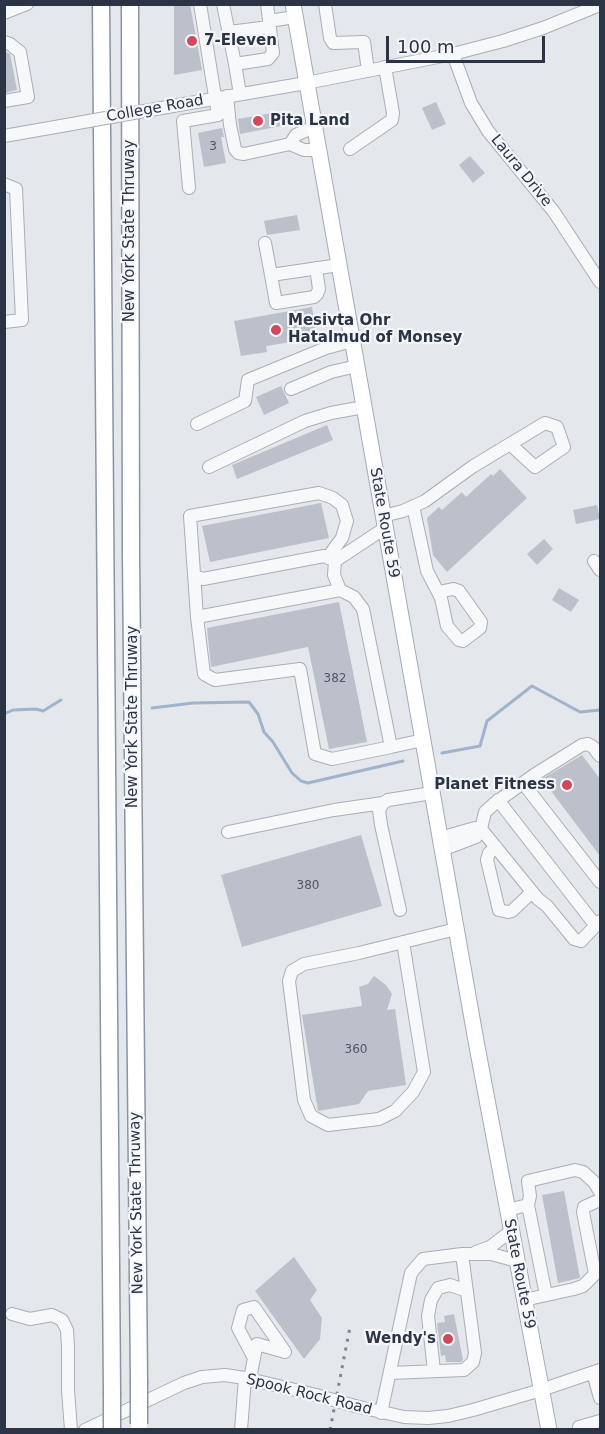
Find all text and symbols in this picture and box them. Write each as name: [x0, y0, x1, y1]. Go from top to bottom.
scale bar: [389, 24, 548, 62]
place label: 7-Eleven: [204, 32, 277, 50]
marker: 7-Eleven: [185, 34, 199, 48]
text: 100 m: [397, 36, 455, 57]
street label: College Road: [105, 92, 205, 126]
place label: Pita Land: [270, 112, 350, 130]
marker: Pita Land: [251, 114, 265, 128]
street label: Laura Drive: [487, 131, 555, 211]
street label: New York State Thruway: [121, 140, 139, 322]
house number: 3: [209, 140, 217, 154]
place label: Mesivta Ohr Hatalmud of Monsey: [288, 312, 462, 347]
marker: Mesivta Ohr Hatalmud of Monsey: [269, 323, 283, 337]
street label: State Route 59: [365, 466, 403, 580]
street label: New York State Thruway: [124, 626, 142, 808]
house number: 382: [324, 672, 346, 686]
place label: Planet Fitness: [434, 776, 555, 794]
marker: Planet Fitness: [560, 778, 574, 792]
house number: 380: [297, 879, 319, 893]
house number: 360: [345, 1043, 367, 1057]
street label: New York State Thruway: [126, 1112, 148, 1294]
street label: State Route 59: [499, 1217, 539, 1331]
place label: Wendy's: [365, 1330, 436, 1348]
marker: Wendy's: [441, 1332, 455, 1346]
street label: Spook Rock Road: [244, 1371, 374, 1419]

